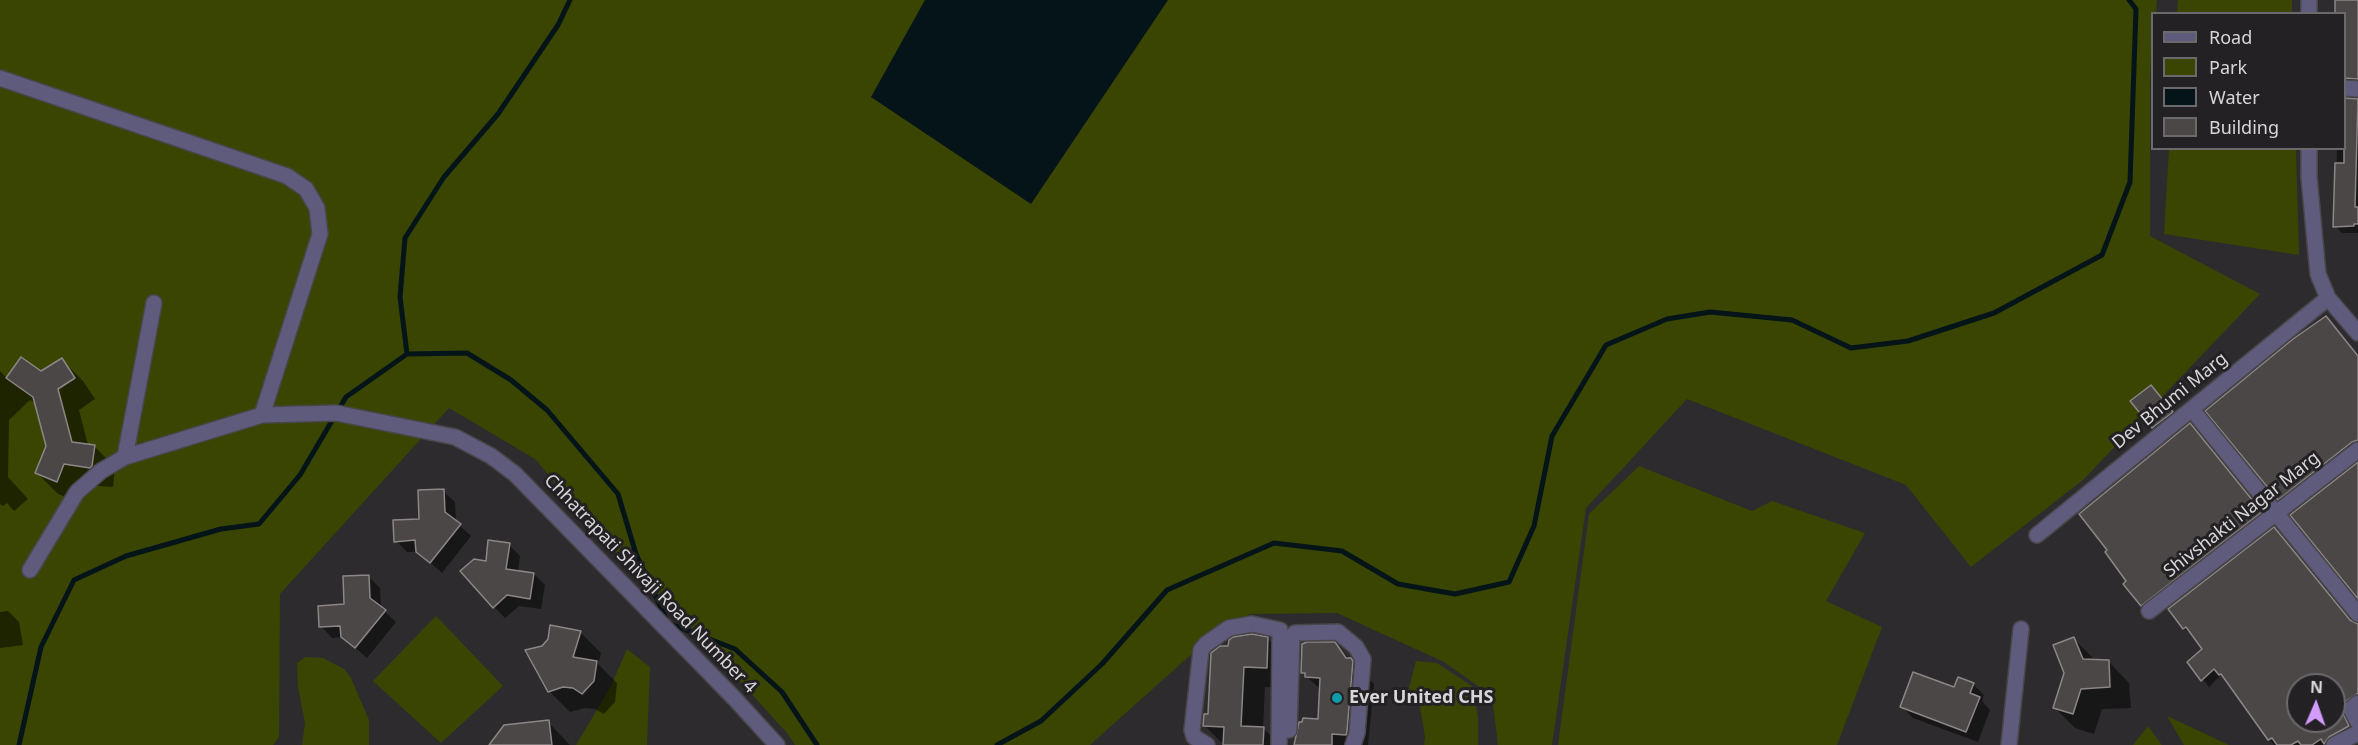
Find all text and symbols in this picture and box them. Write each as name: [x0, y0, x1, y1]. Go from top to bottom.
legend: [2151, 12, 2346, 150]
text: Road: [2209, 25, 2252, 49]
text: Park: [2209, 55, 2247, 79]
text: Water: [2209, 85, 2260, 109]
text: Building: [2209, 115, 2279, 139]
street label: Dev Bhumi Marg: [2108, 348, 2232, 454]
street label: Shivshakti Nagar Marg: [2160, 447, 2324, 583]
street label: Chhatrapati Shivaji Road Number 4: [539, 470, 761, 698]
north arrow: [2286, 673, 2346, 733]
text: N: [2310, 676, 2323, 698]
place label: Ever United CHS: [1349, 687, 1493, 709]
marker: Ever United CHS: [1330, 691, 1344, 705]

